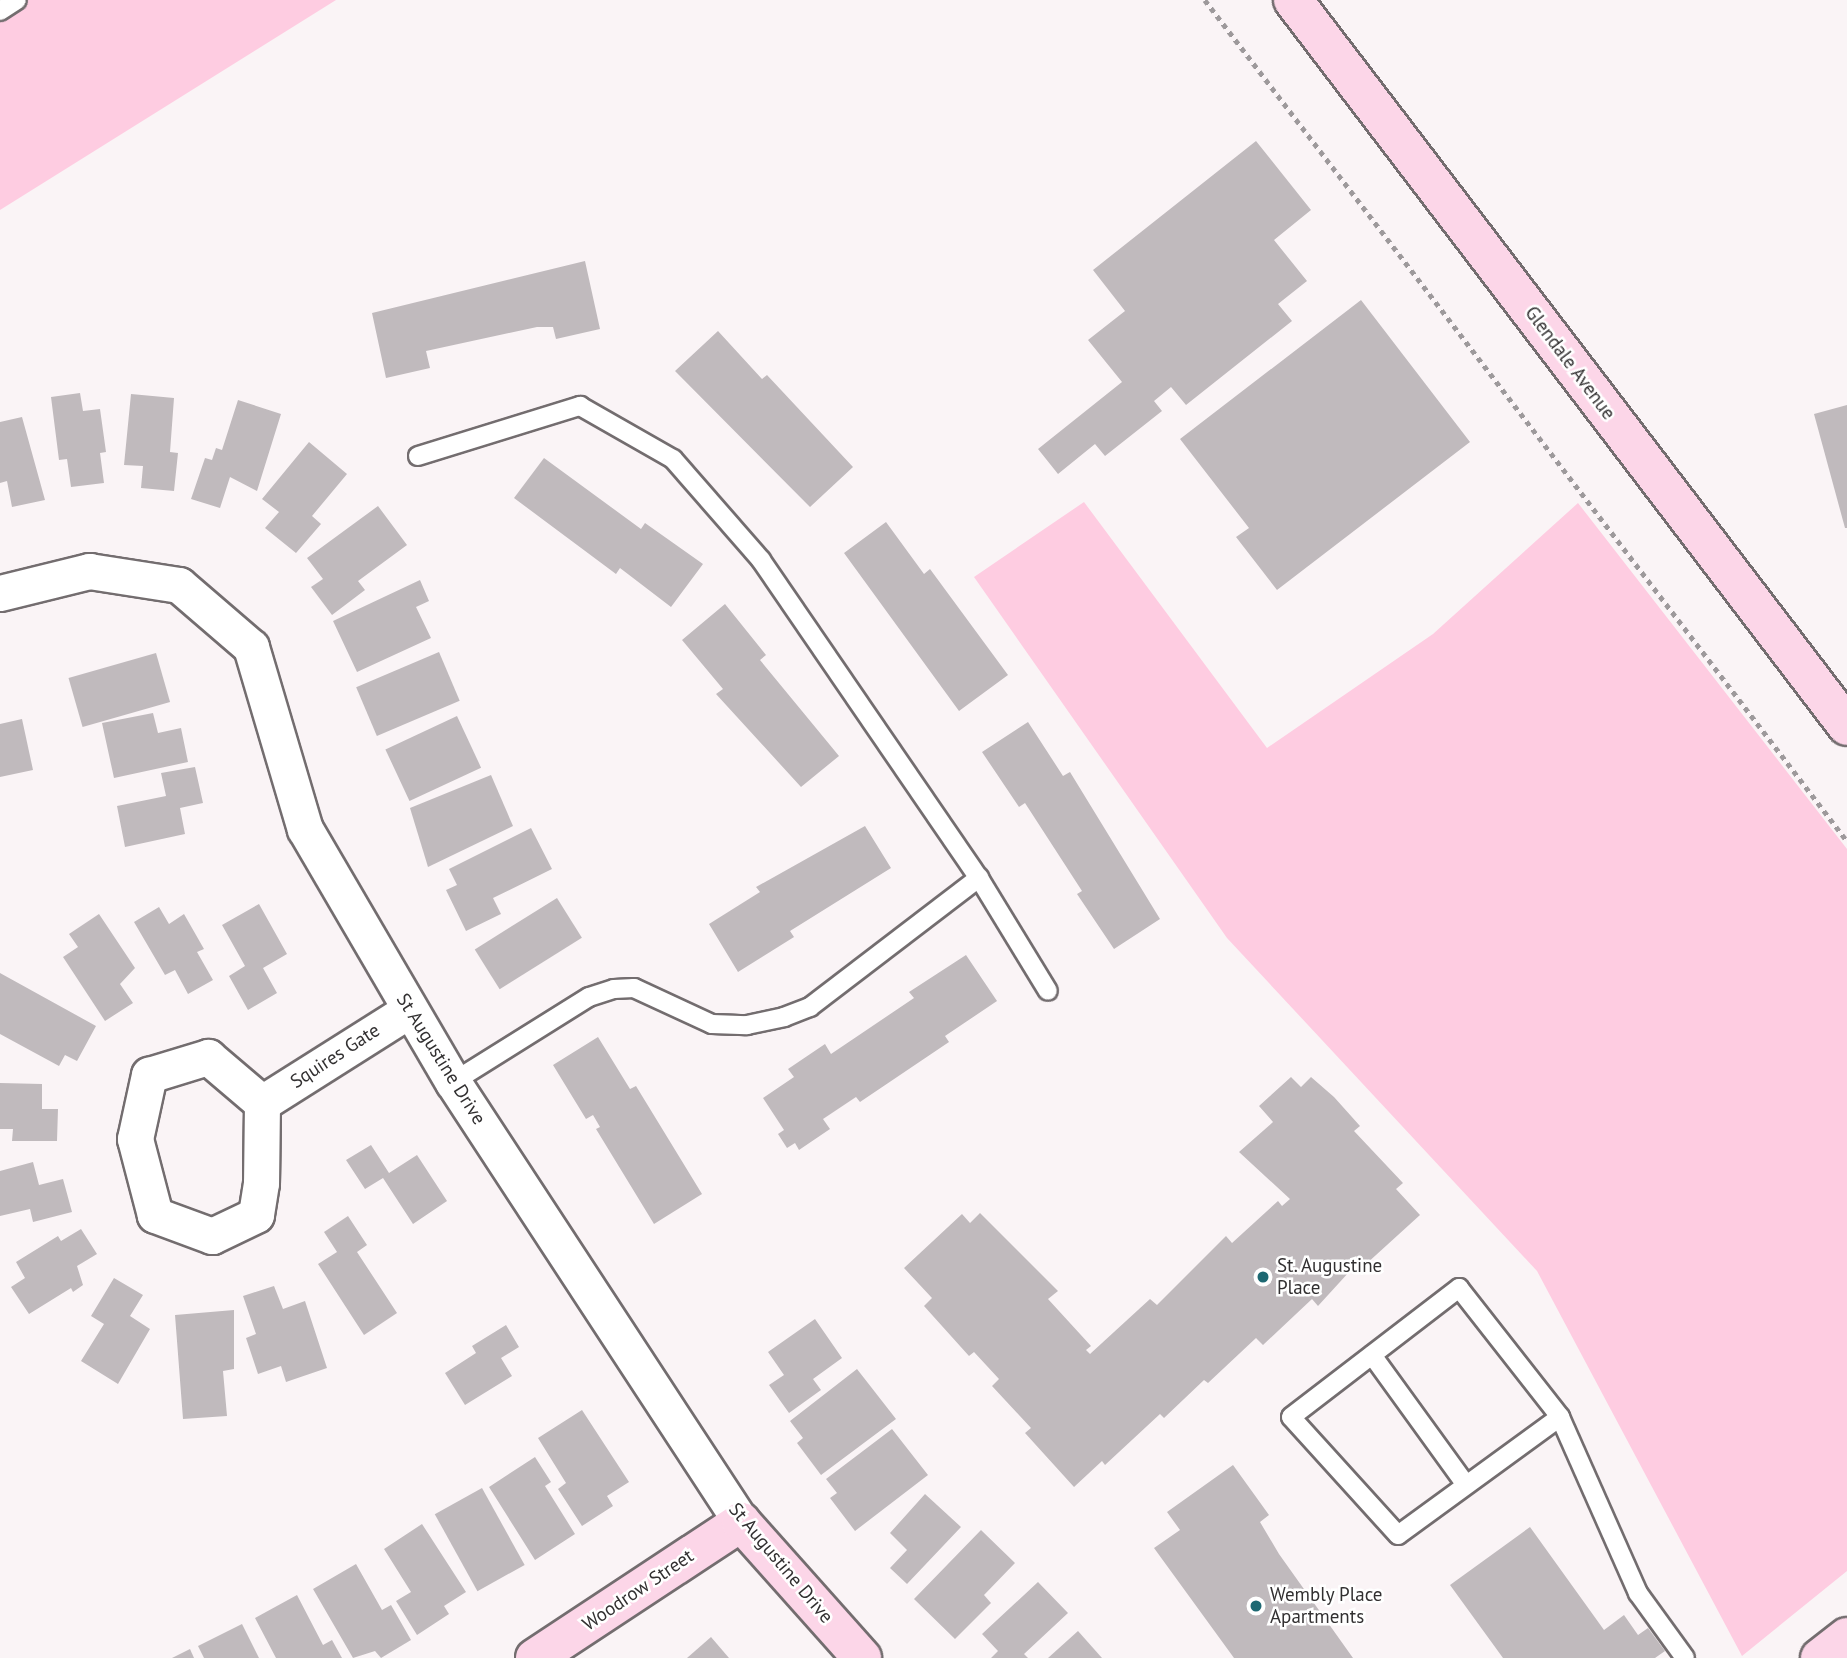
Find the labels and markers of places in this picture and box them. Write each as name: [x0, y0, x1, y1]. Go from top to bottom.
place label: St. Augustine Place: [1277, 1255, 1384, 1299]
marker: St. Augustine Place: [1255, 1269, 1271, 1285]
place label: Wembly Place Apartments: [1270, 1584, 1383, 1628]
marker: Wembly Place Apartments: [1248, 1598, 1264, 1614]

